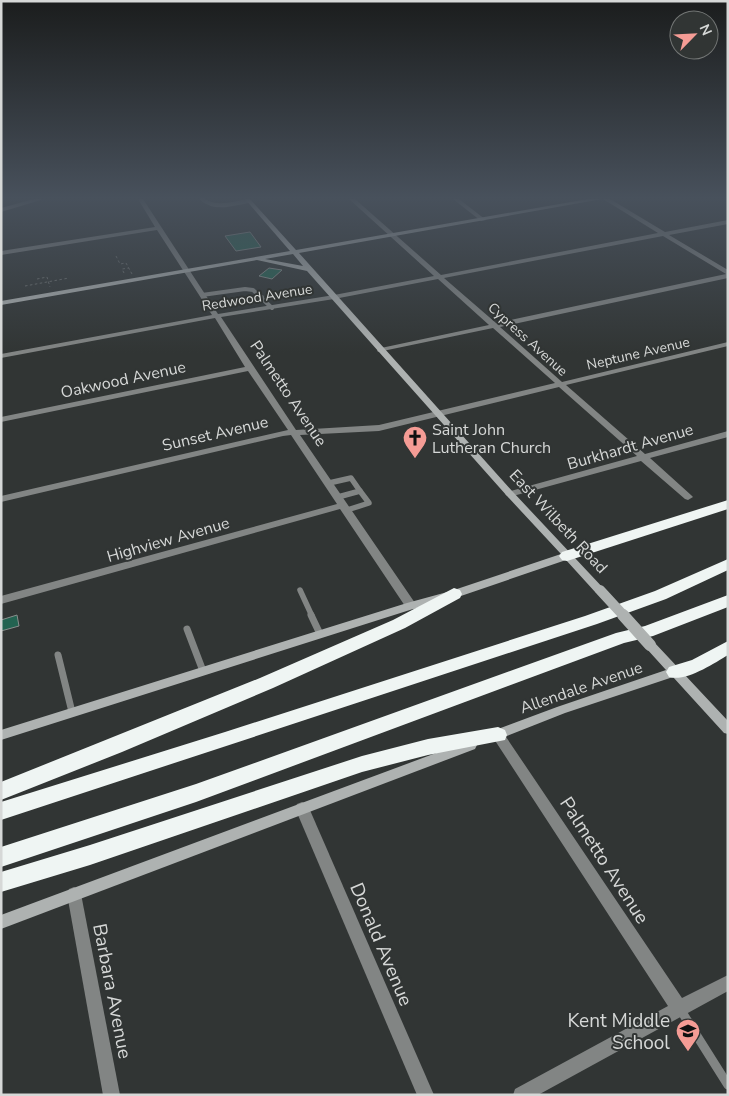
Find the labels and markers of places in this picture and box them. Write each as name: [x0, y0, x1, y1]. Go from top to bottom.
place label: Saint John Lutheran Church: [432, 419, 551, 459]
church icon: Saint John Lutheran Church: [402, 425, 428, 459]
place label: Kent Middle School: [567, 1008, 670, 1056]
school or university icon: Kent Middle School: [675, 1018, 701, 1052]

